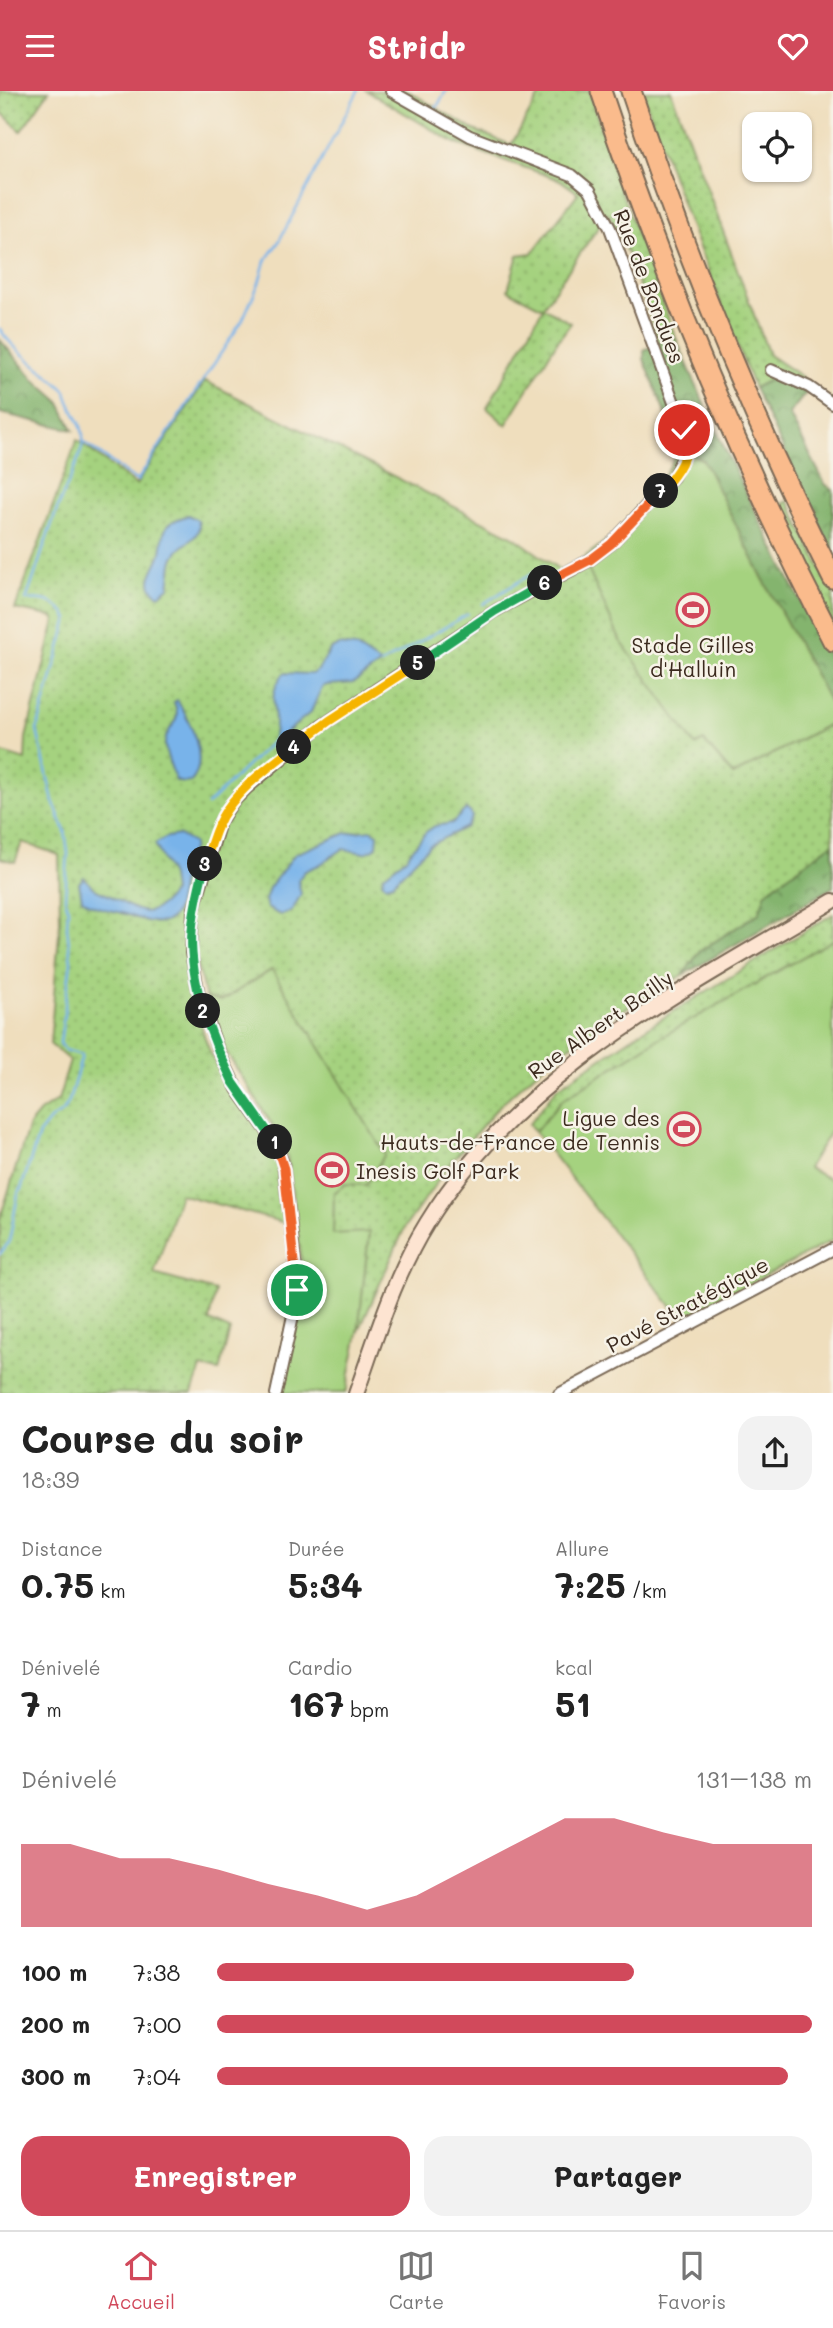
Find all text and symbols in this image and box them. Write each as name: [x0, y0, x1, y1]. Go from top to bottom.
text: Stridr: [367, 25, 466, 67]
icon: menu: [21, 27, 59, 65]
icon: heart: [774, 27, 812, 65]
map controls: [742, 112, 812, 182]
button: locate: [742, 112, 812, 182]
street label: Rue de Bondues: [608, 205, 692, 367]
pin: [654, 400, 714, 460]
icon: check: [665, 411, 703, 449]
pin: 7: [644, 473, 678, 509]
text: 7: [655, 478, 666, 503]
pin: 6: [528, 566, 562, 601]
text: 6: [539, 570, 550, 595]
sports icon: Stade Gilles d'Halluin: [674, 591, 712, 629]
place label: Stade Gilles d'Halluin: [632, 631, 754, 682]
pin: 5: [400, 645, 436, 681]
text: 5: [412, 650, 423, 675]
pin: 4: [276, 729, 312, 765]
text: 4: [287, 734, 300, 759]
pin: 3: [188, 847, 222, 881]
text: 3: [199, 851, 210, 876]
street label: Rue Albert Bailly: [522, 964, 678, 1084]
pin: 2: [186, 993, 220, 1028]
text: 2: [197, 998, 208, 1023]
place label: Ligue des Hauts-de-France de Tennis: [380, 1104, 660, 1155]
sports icon: Ligue des Hauts-de-France de Tennis: [665, 1110, 703, 1148]
pin: 1: [258, 1125, 292, 1159]
text: 1: [270, 1129, 279, 1154]
sports icon: Inesis Golf Park: [313, 1151, 351, 1189]
place label: Inesis Golf Park: [356, 1157, 519, 1184]
street label: Pavé Stratégique: [601, 1250, 773, 1358]
pin: [267, 1260, 327, 1320]
icon: arrive: [278, 1271, 316, 1309]
text: Course du soir: [21, 1413, 304, 1463]
button: share: [738, 1416, 812, 1490]
text: 18:39: [21, 1464, 79, 1494]
text: Distance: [21, 1536, 103, 1561]
text: Durée: [288, 1536, 345, 1561]
text: Allure: [555, 1536, 609, 1561]
text: 0.75: [21, 1561, 94, 1607]
text: 5:34: [288, 1561, 363, 1607]
text: 7:25: [555, 1561, 626, 1607]
text: km: [94, 1578, 126, 1603]
text: /km: [626, 1578, 667, 1603]
text: Dénivelé: [21, 1655, 101, 1680]
text: Cardio: [288, 1655, 352, 1680]
text: kcal: [555, 1655, 593, 1680]
text: 7: [21, 1680, 41, 1726]
text: 167: [288, 1680, 344, 1726]
text: 51: [555, 1680, 591, 1726]
text: m: [41, 1697, 62, 1722]
text: bpm: [344, 1697, 389, 1722]
text: Dénivelé: [21, 1764, 117, 1794]
text: 131–138 m: [696, 1764, 812, 1794]
text: 100 m: [21, 1957, 87, 1987]
text: 7:38: [133, 1957, 180, 1987]
text: 200 m: [21, 2009, 90, 2039]
text: 7:00: [133, 2009, 181, 2039]
text: 300 m: [21, 2061, 91, 2091]
text: 7:04: [133, 2061, 181, 2091]
button: Enregistrer: [21, 2136, 410, 2216]
button: Partager: [424, 2136, 812, 2216]
tab: Accueil: [107, 2247, 175, 2314]
tab: Carte: [389, 2247, 444, 2314]
tab: Favoris: [658, 2247, 726, 2314]

